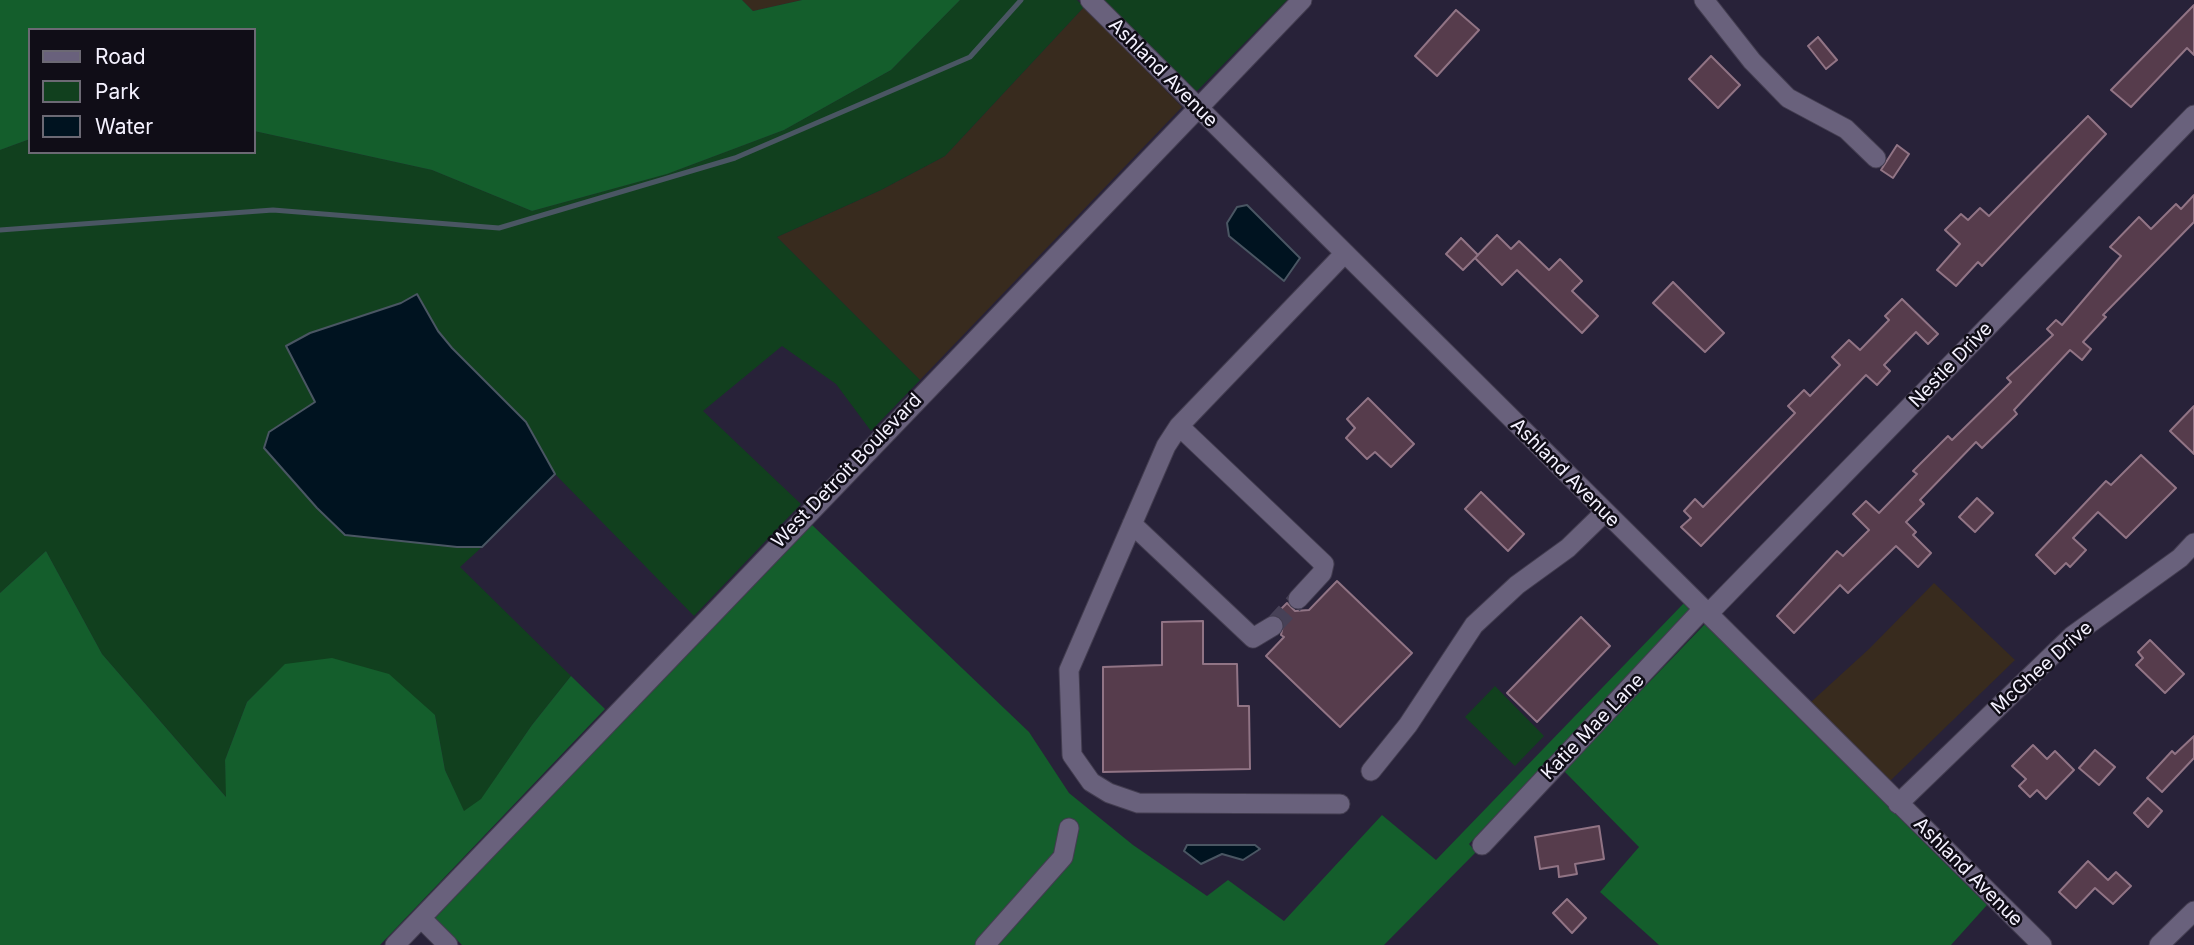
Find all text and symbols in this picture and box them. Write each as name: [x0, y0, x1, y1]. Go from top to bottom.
street label: Ashland Avenue: [1104, 14, 1222, 132]
legend: [28, 28, 256, 154]
text: Road: [95, 44, 146, 69]
text: Park: [95, 79, 140, 104]
text: Water: [95, 114, 153, 139]
street label: Nestle Drive: [1905, 318, 1997, 412]
street label: West Detroit Boulevard: [767, 389, 927, 553]
street label: Ashland Avenue: [1506, 414, 1624, 532]
street label: McGhee Drive: [1987, 617, 2097, 719]
street label: Katie Mae Lane: [1537, 669, 1649, 785]
street label: Ashland Avenue: [1909, 813, 2027, 931]

